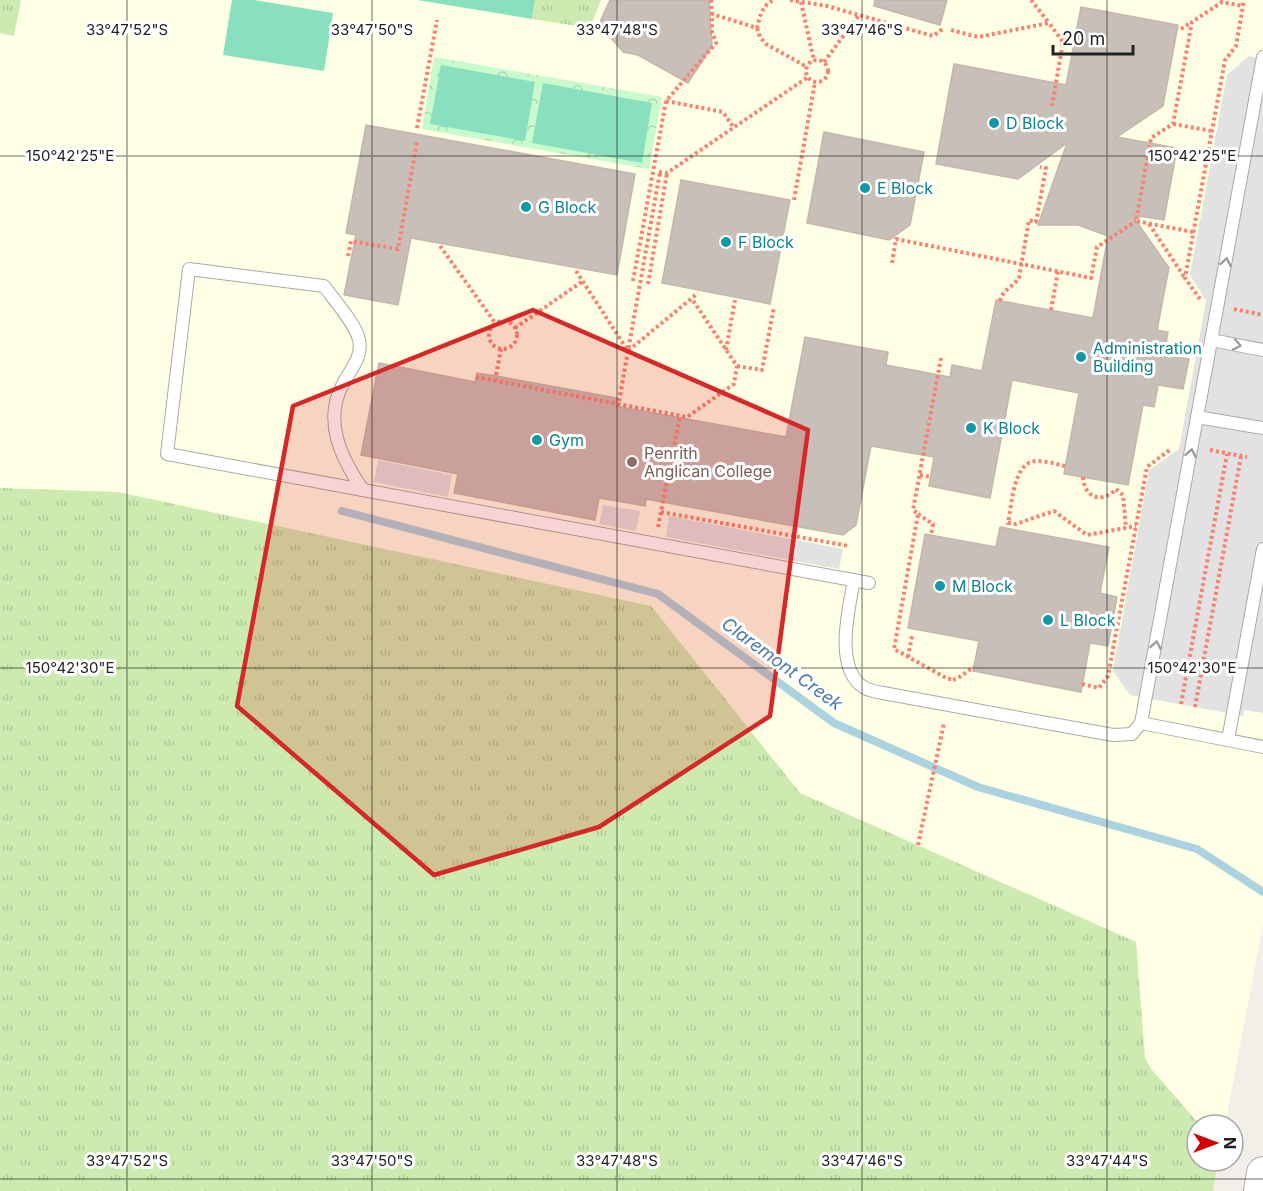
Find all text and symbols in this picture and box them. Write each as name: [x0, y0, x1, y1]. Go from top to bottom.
scale bar: [1053, 18, 1132, 56]
text: 33°47'52"S: [86, 20, 168, 39]
text: 33°47'50"S: [331, 20, 413, 39]
text: 33°47'48"S: [576, 20, 658, 39]
text: 33°47'46"S: [821, 20, 903, 39]
text: 20 m: [1062, 28, 1105, 49]
place label: D Block: [1006, 113, 1064, 133]
marker: D Block: [987, 116, 1001, 130]
text: 150°42'25"E: [26, 146, 114, 165]
text: 150°42'25"E: [1148, 146, 1236, 165]
place label: E Block: [877, 178, 933, 198]
marker: E Block: [858, 181, 872, 195]
place label: G Block: [538, 197, 597, 217]
marker: G Block: [519, 200, 533, 214]
place label: F Block: [738, 232, 794, 252]
marker: F Block: [719, 235, 733, 249]
one-way arrow: [1219, 257, 1232, 267]
place label: Administration Building: [1093, 338, 1202, 376]
one-way arrow: [1232, 338, 1242, 351]
marker: Administration Building: [1074, 350, 1088, 364]
place label: K Block: [983, 418, 1040, 438]
marker: K Block: [964, 421, 978, 435]
place label: Gym: [549, 430, 584, 450]
marker: Gym: [530, 433, 544, 447]
place label: Penrith Anglican College: [644, 443, 772, 481]
one-way arrow: [1184, 449, 1196, 458]
marker: Penrith Anglican College: [625, 455, 639, 469]
place label: M Block: [952, 576, 1013, 596]
marker: M Block: [933, 579, 947, 593]
place label: L Block: [1060, 610, 1116, 630]
water label: Claremont Creek: [718, 613, 848, 715]
marker: L Block: [1041, 613, 1055, 627]
one-way arrow: [1149, 640, 1161, 650]
text: 150°42'30"E: [26, 658, 114, 677]
text: 150°42'30"E: [1148, 658, 1236, 677]
north arrow: [1185, 1113, 1245, 1173]
text: N: [1220, 1137, 1240, 1149]
text: 33°47'52"S: [86, 1151, 168, 1170]
text: 33°47'50"S: [331, 1151, 413, 1170]
text: 33°47'48"S: [576, 1151, 658, 1170]
text: 33°47'46"S: [821, 1151, 903, 1170]
text: 33°47'44"S: [1066, 1151, 1148, 1170]

